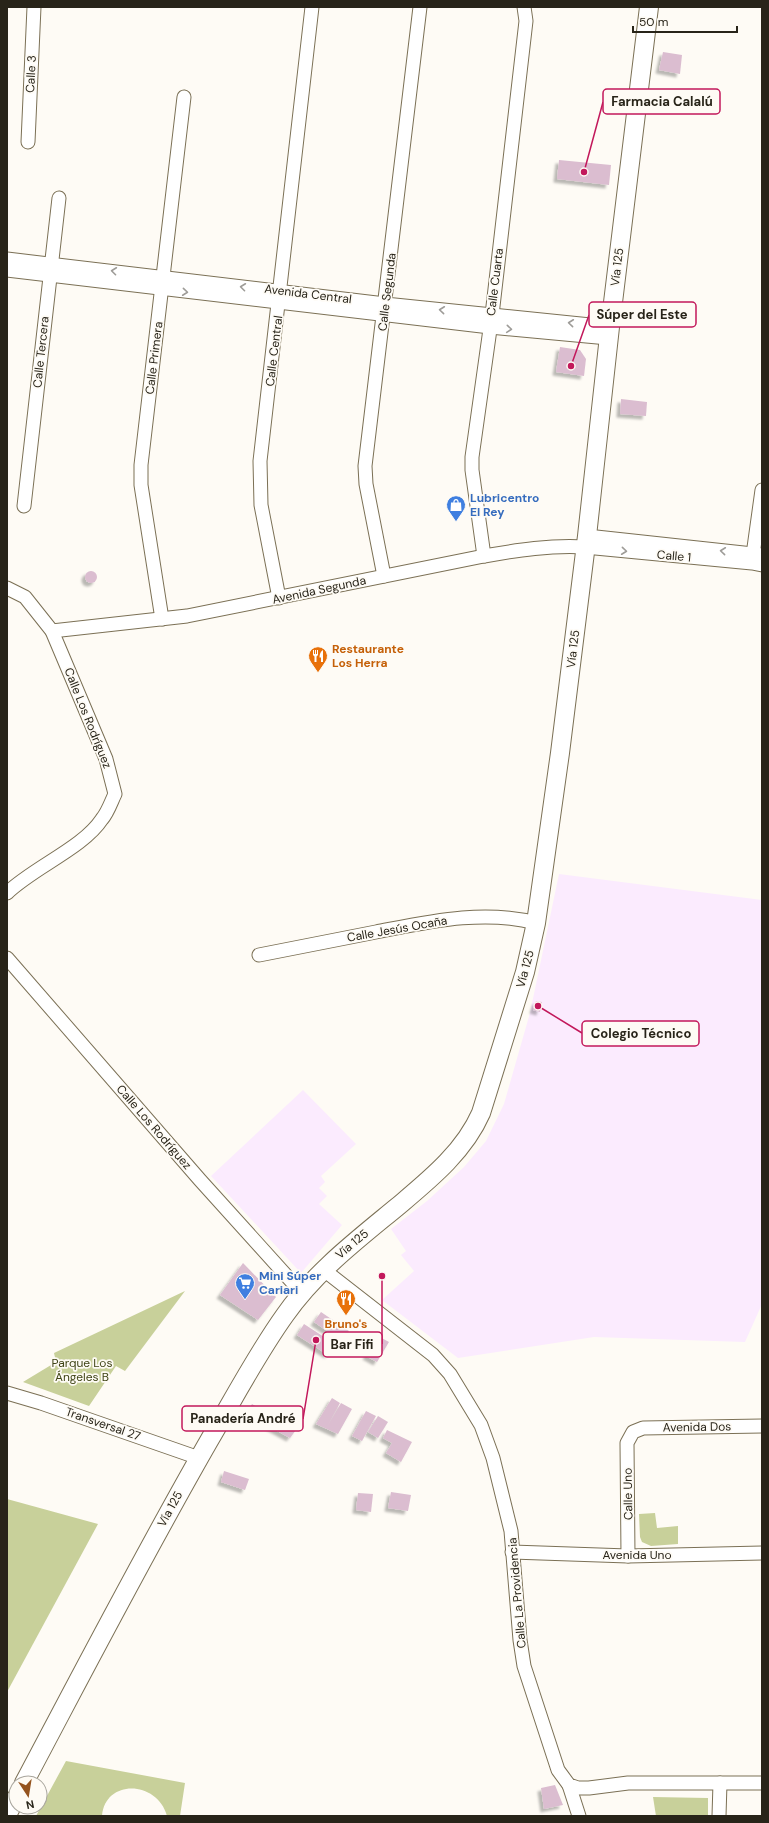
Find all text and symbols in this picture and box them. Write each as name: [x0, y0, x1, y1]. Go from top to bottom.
scale bar: [633, 8, 737, 34]
text: 50 m: [639, 14, 668, 30]
street label: Calle 3: [22, 55, 40, 93]
callout: Farmacia Calalú: [603, 89, 720, 114]
text: Farmacia Calalú: [611, 93, 713, 110]
street label: Calle Cuarta: [483, 247, 507, 317]
street label: Vía 125: [607, 247, 627, 287]
street label: Calle Segunda: [374, 252, 400, 332]
one-way arrow: [111, 267, 117, 276]
street label: Avenida Central: [263, 281, 353, 307]
one-way arrow: [240, 282, 246, 291]
one-way arrow: [182, 287, 188, 296]
callout: Súper del Este: [589, 302, 696, 327]
one-way arrow: [439, 306, 445, 315]
text: Súper del Este: [596, 306, 688, 323]
street label: Calle Tercera: [29, 315, 53, 389]
street label: Calle Central: [262, 315, 286, 387]
one-way arrow: [568, 319, 574, 328]
street label: Calle Primera: [142, 321, 166, 395]
one-way arrow: [506, 324, 512, 333]
place label: Lubricentro El Rey: [470, 490, 539, 520]
shop icon: Lubricentro El Rey: [445, 494, 467, 522]
one-way arrow: [621, 546, 627, 555]
one-way arrow: [720, 546, 726, 555]
street label: Calle 1: [656, 547, 692, 565]
street label: Avenida Segunda: [271, 572, 367, 608]
street label: Vía 125: [563, 629, 583, 669]
place label: Restaurante Los Herra: [332, 641, 404, 671]
restaurant icon: Restaurante Los Herra: [307, 645, 329, 673]
street label: Calle Los Rodríguez: [60, 665, 116, 771]
street label: Calle Jesús Ocaña: [346, 912, 448, 946]
street label: Vía 125: [512, 948, 538, 990]
callout: Colegio Técnico: [582, 1021, 699, 1046]
text: Colegio Técnico: [591, 1025, 691, 1042]
street label: Calle Los Rodríguez: [113, 1081, 195, 1173]
street label: Vía 125: [332, 1226, 372, 1262]
place label: Mini Súper Cariari: [259, 1268, 321, 1298]
supermarket icon: Mini Súper Cariari: [234, 1272, 256, 1300]
restaurant icon: Bruno's: [335, 1288, 357, 1316]
place label: Bruno's: [325, 1316, 367, 1332]
callout: Bar Fifi: [323, 1332, 382, 1357]
text: Bar Fifi: [330, 1336, 374, 1353]
park label: Parque Los Ángeles B: [51, 1355, 113, 1385]
street label: Transversal 27: [63, 1404, 143, 1444]
callout: Panadería André: [182, 1406, 303, 1431]
text: Panadería André: [190, 1410, 296, 1427]
street label: Avenida Dos: [663, 1418, 731, 1436]
street label: Calle Uno: [620, 1468, 636, 1520]
street label: Vía 125: [154, 1488, 186, 1530]
street label: Calle La Providencia: [504, 1537, 530, 1649]
street label: Avenida Uno: [602, 1547, 672, 1563]
north arrow: [8, 1775, 48, 1815]
text: N: [25, 1797, 35, 1812]

